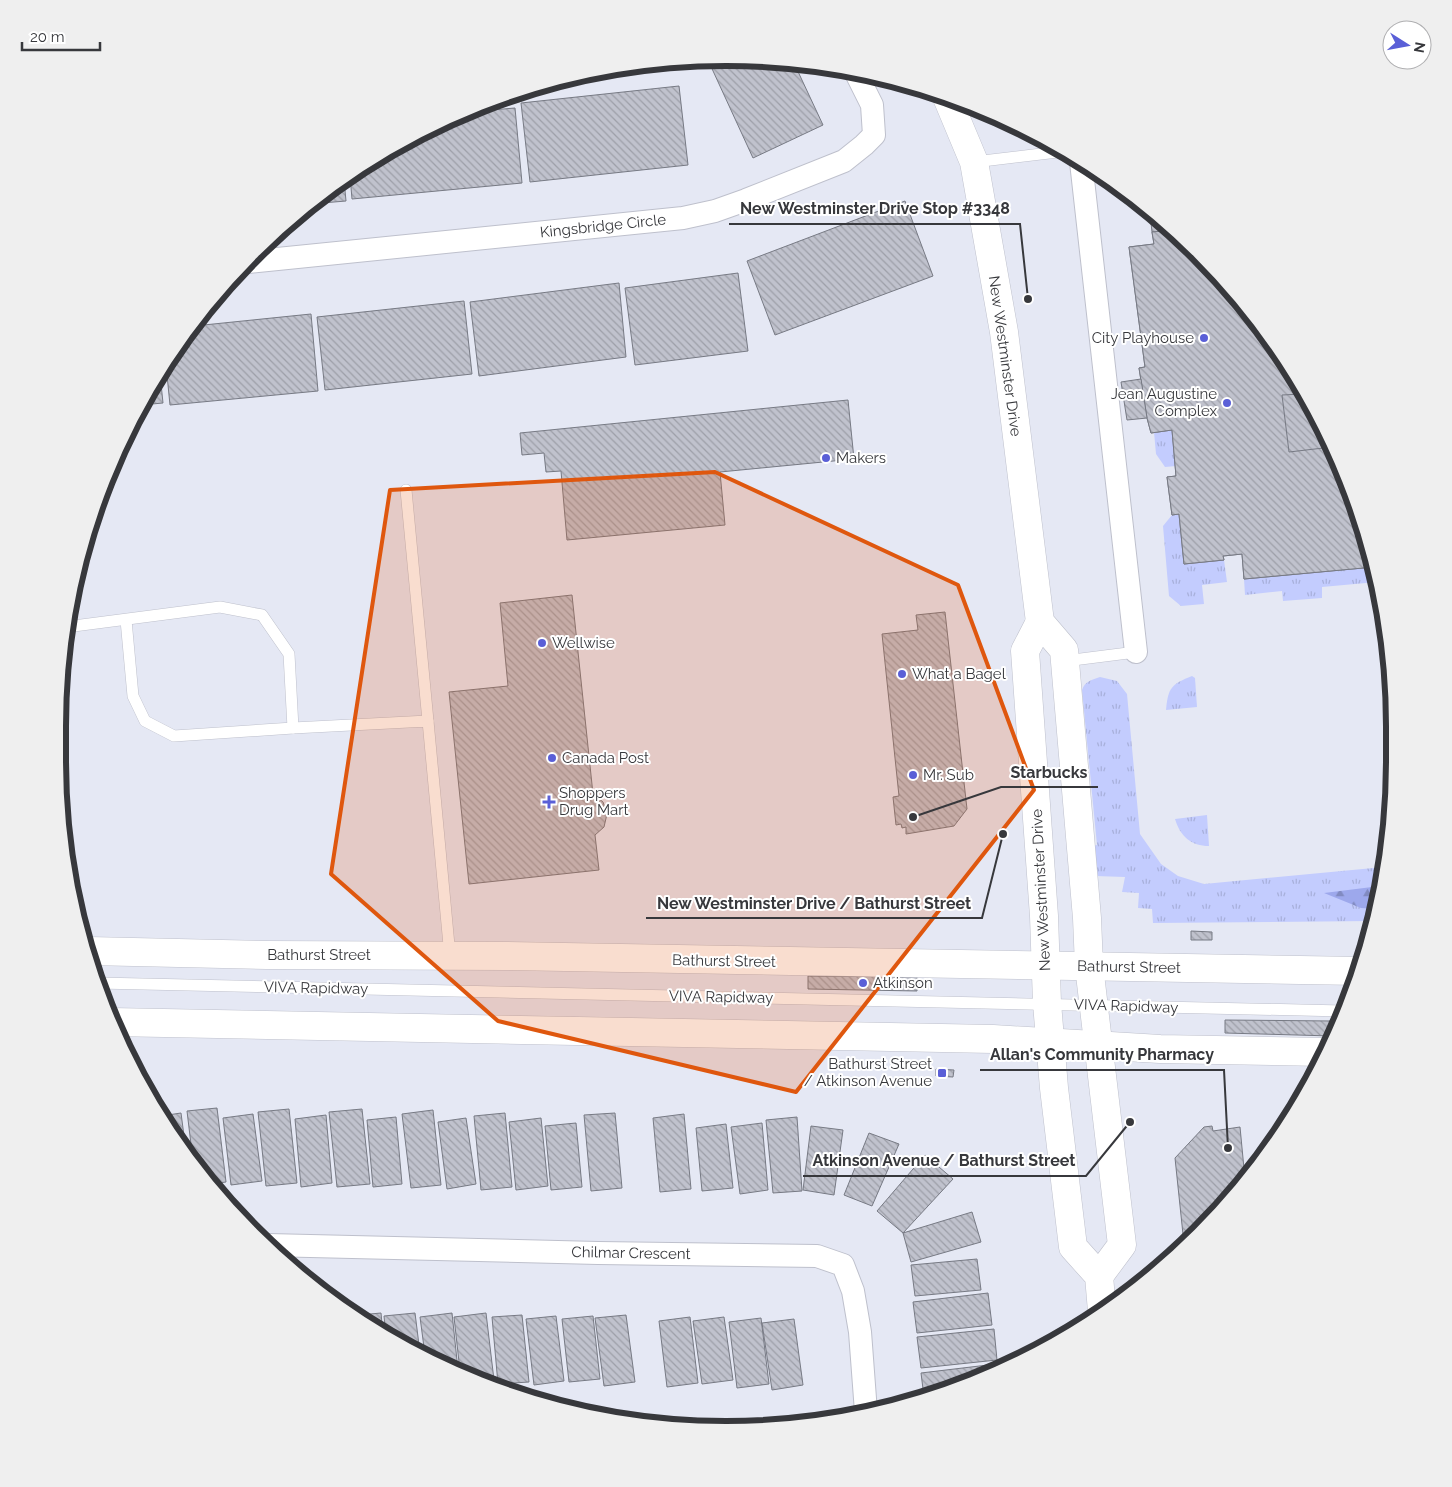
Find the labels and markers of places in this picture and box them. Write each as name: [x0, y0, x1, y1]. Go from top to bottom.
callout: New Westminster Drive Stop #3348: [729, 193, 1020, 224]
place label: City Playhouse: [1092, 329, 1194, 347]
marker: City Playhouse: [1198, 332, 1210, 344]
place label: Jean Augustine Complex: [1111, 385, 1217, 420]
marker: Jean Augustine Complex: [1221, 397, 1233, 409]
place label: Makers: [836, 449, 886, 467]
marker: Makers: [820, 452, 832, 464]
place label: Wellwise: [552, 634, 615, 652]
marker: Wellwise: [536, 637, 548, 649]
place label: What a Bagel: [912, 665, 1007, 683]
marker: What a Bagel: [896, 668, 908, 680]
place label: Canada Post: [562, 749, 649, 767]
marker: Canada Post: [546, 752, 558, 764]
callout: Starbucks: [1001, 756, 1098, 787]
place label: Mr. Sub: [923, 766, 974, 784]
marker: Mr. Sub: [907, 769, 919, 781]
place label: Shoppers Drug Mart: [559, 784, 629, 819]
marker: Shoppers Drug Mart: [543, 796, 555, 808]
callout: New Westminster Drive / Bathurst Street: [646, 887, 982, 918]
place label: Atkinson: [873, 974, 933, 992]
marker: Atkinson: [857, 977, 869, 989]
callout: Allan's Community Pharmacy: [980, 1039, 1224, 1070]
place label: Bathurst Street / Atkinson Avenue: [804, 1055, 932, 1090]
marker: Bathurst Street / Atkinson Avenue: [936, 1067, 948, 1079]
callout: Atkinson Avenue / Bathurst Street: [803, 1145, 1086, 1176]

